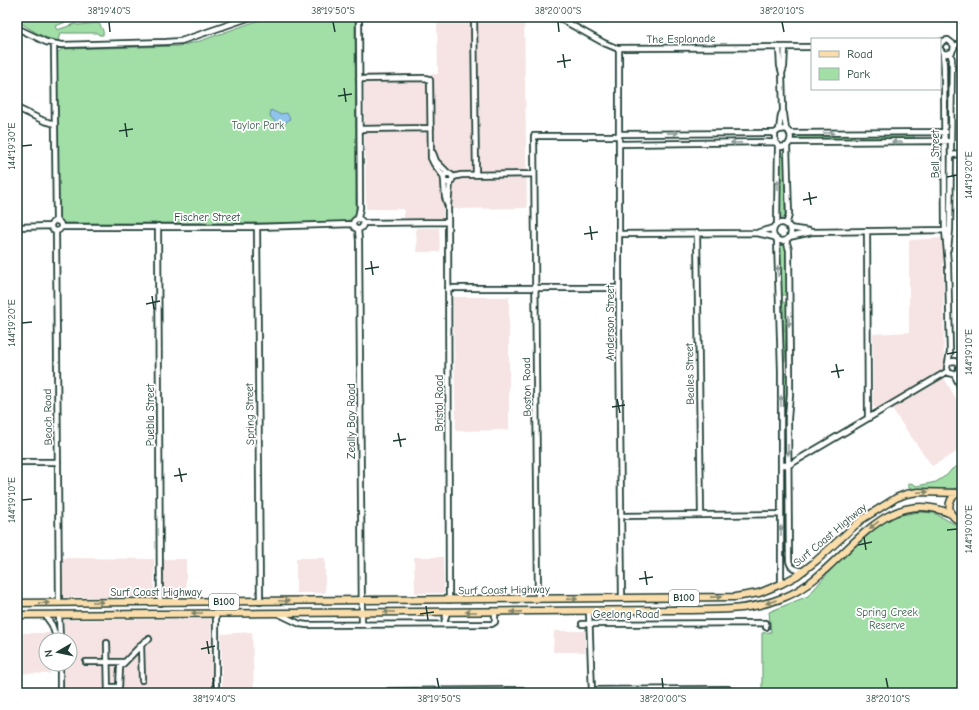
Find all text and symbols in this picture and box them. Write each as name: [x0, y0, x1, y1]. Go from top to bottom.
text: 38°19'40"S: [87, 5, 131, 17]
text: 38°19'50"S: [311, 5, 355, 17]
text: 38°20'00"S: [535, 5, 582, 17]
text: 38°20'10"S: [760, 5, 805, 17]
street label: The Esplanade: [646, 32, 716, 46]
legend: [811, 38, 941, 90]
text: Road: [847, 47, 873, 61]
text: Park: [847, 67, 870, 81]
park label: Taylor Park: [232, 119, 285, 132]
text: 144°19'30"E: [6, 122, 18, 170]
street label: Bell Street: [929, 129, 942, 178]
one-way arrow: [667, 130, 680, 136]
one-way arrow: [823, 130, 836, 136]
one-way arrow: [890, 139, 903, 145]
one-way arrow: [729, 140, 742, 146]
text: 144°19'20"E: [963, 151, 975, 199]
one-way arrow: [775, 178, 781, 191]
street label: Fischer Street: [174, 211, 241, 224]
one-way arrow: [775, 264, 781, 277]
street label: Anderson Street: [604, 284, 617, 361]
text: 144°19'20"E: [6, 299, 18, 347]
one-way arrow: [786, 315, 792, 328]
text: 144°19'10"E: [963, 329, 975, 375]
street label: Beales Street: [683, 342, 697, 405]
street label: Boston Road: [520, 357, 534, 417]
street label: Bristol Road: [433, 374, 446, 431]
street label: Spring Street: [243, 382, 257, 445]
street label: Puebla Street: [144, 383, 157, 446]
street label: Zeally Bay Road: [345, 383, 358, 459]
street label: Beach Road: [41, 388, 55, 445]
one-way arrow: [778, 394, 784, 407]
one-way arrow: [785, 444, 791, 457]
text: 144°19'10"E: [6, 477, 18, 523]
one-way arrow: [917, 489, 929, 496]
street label: Surf Coast Highway: [791, 501, 869, 569]
text: 144°19'00"E: [963, 505, 975, 553]
one-way arrow: [869, 520, 880, 529]
one-way arrow: [778, 524, 784, 537]
street label: Surf Coast Highway: [458, 583, 550, 597]
street label: Surf Coast Highway: [110, 586, 202, 599]
road number: B100: [669, 590, 699, 606]
road number: B100: [209, 594, 239, 610]
one-way arrow: [710, 594, 723, 600]
one-way arrow: [566, 596, 579, 602]
one-way arrow: [278, 598, 290, 605]
one-way arrow: [38, 599, 50, 606]
one-way arrow: [92, 599, 105, 605]
one-way arrow: [765, 599, 777, 605]
park label: Spring Creek Reserve: [856, 606, 918, 632]
one-way arrow: [510, 608, 522, 615]
street label: Geelong Road: [593, 608, 659, 621]
one-way arrow: [382, 609, 395, 615]
one-way arrow: [464, 609, 477, 615]
one-way arrow: [190, 610, 203, 616]
north arrow: [38, 632, 78, 672]
text: N: [42, 649, 56, 658]
text: 38°19'40"S: [192, 693, 236, 705]
text: 38°19'50"S: [417, 693, 461, 705]
text: 38°20'00"S: [640, 693, 687, 705]
text: 38°20'10"S: [866, 693, 911, 705]

